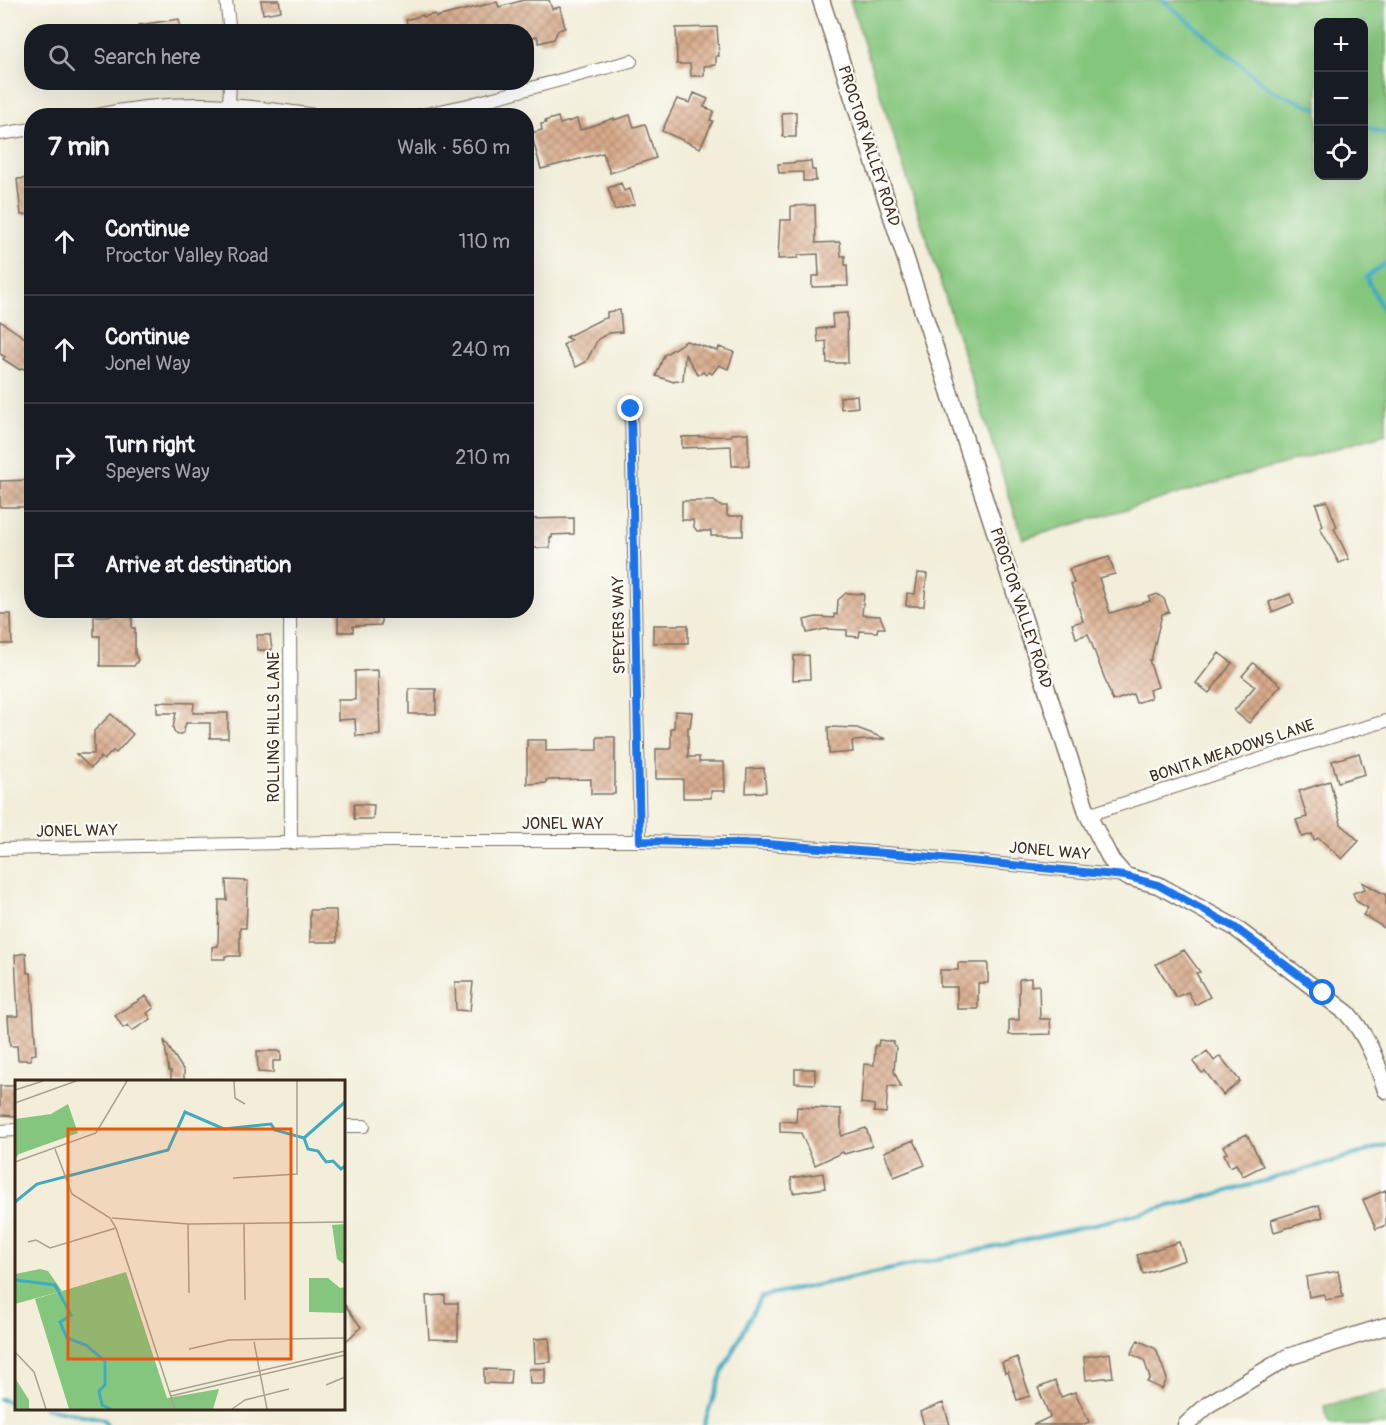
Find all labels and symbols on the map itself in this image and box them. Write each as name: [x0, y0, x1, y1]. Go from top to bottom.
street label: PROCTOR VALLEY ROAD: [834, 63, 904, 229]
route end: [617, 395, 643, 421]
street label: PROCTOR VALLEY ROAD: [986, 525, 1056, 691]
street label: SPEYERS WAY: [608, 576, 630, 674]
street label: ROLLING HILLS LANE: [264, 652, 284, 802]
street label: BONITA MEADOWS LANE: [1147, 715, 1317, 787]
street label: JONEL WAY: [522, 814, 604, 834]
street label: JONEL WAY: [36, 820, 118, 842]
street label: JONEL WAY: [1008, 837, 1092, 865]
route start: [1309, 979, 1335, 1005]
inset map: [15, 1080, 345, 1410]

